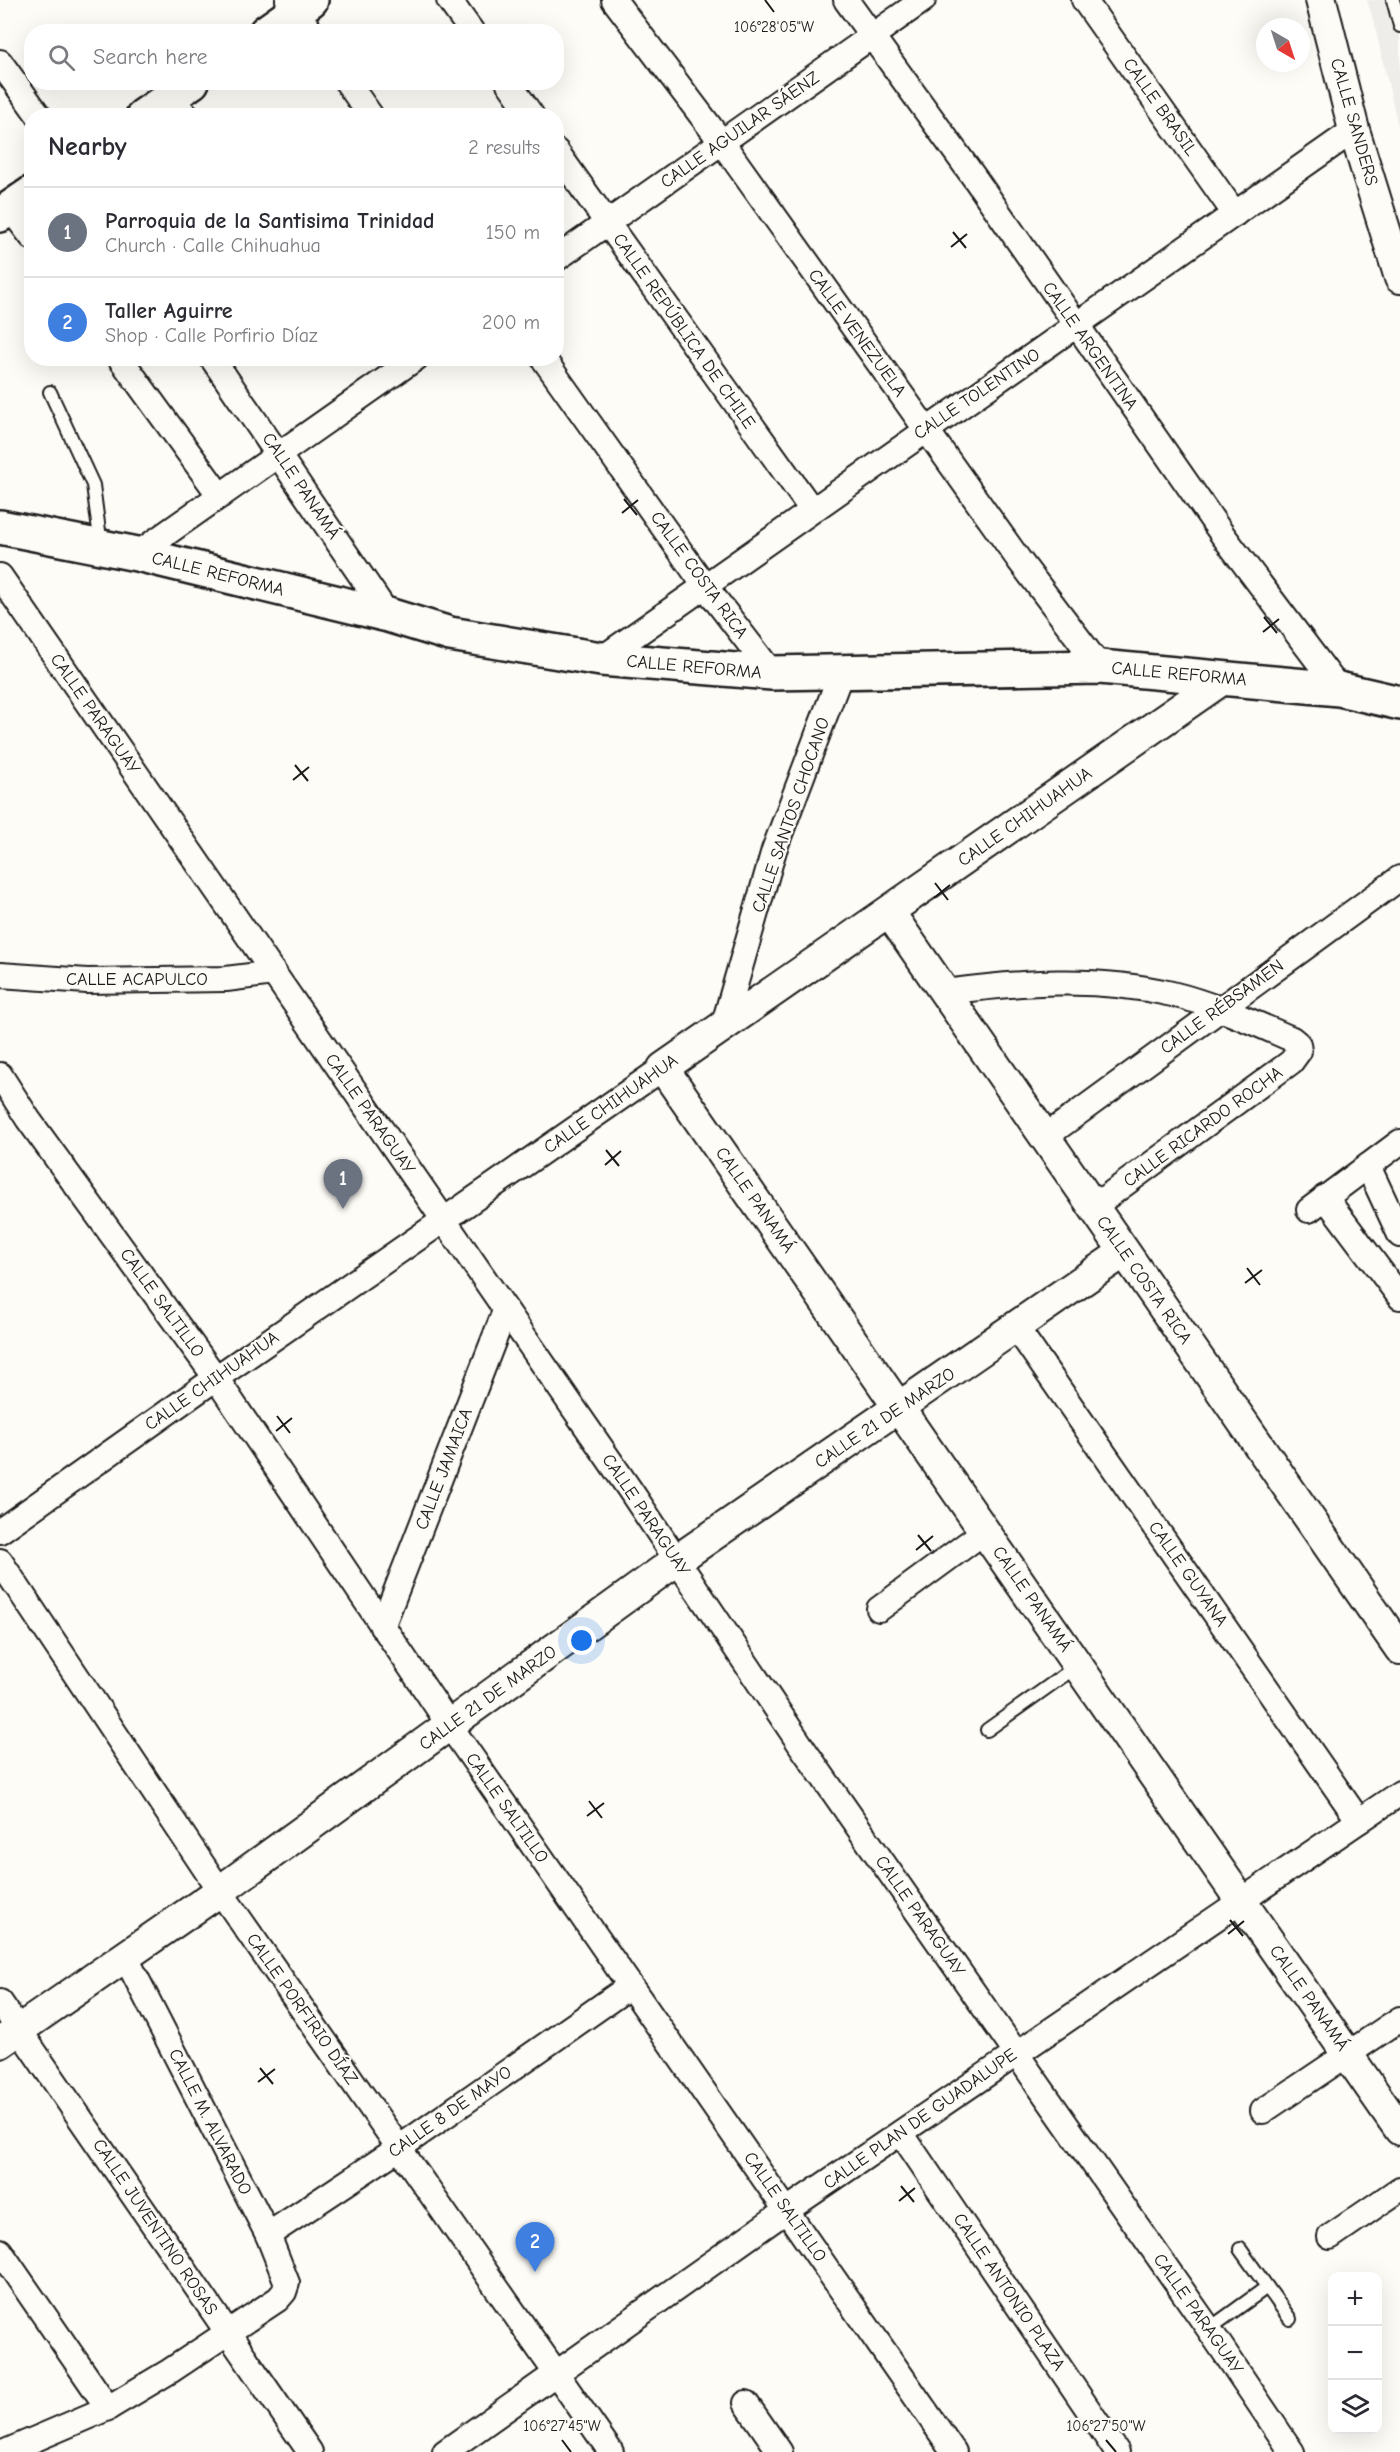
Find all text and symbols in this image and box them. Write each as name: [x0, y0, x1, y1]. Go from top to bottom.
text: 106°28'05"W: [734, 18, 814, 36]
north arrow: [1256, 18, 1310, 72]
search box: [24, 24, 564, 90]
icon: search: [45, 41, 78, 74]
text: Search here: [93, 44, 208, 70]
street label: CALLE BRASIL: [1118, 54, 1202, 160]
street label: CALLE SANDERS: [1326, 56, 1382, 188]
street label: CALLE AGUILAR SÁENZ: [656, 66, 824, 193]
text: Nearby: [48, 132, 127, 162]
text: 2 results: [468, 136, 540, 159]
text: Parroquia de la Santisima Trinidad: [105, 208, 435, 234]
text: 1: [64, 221, 71, 244]
text: 150 m: [486, 221, 540, 244]
street label: CALLE REPÚBLICA DE CHILE: [608, 229, 761, 433]
text: Church · Calle Chihuahua: [105, 234, 321, 257]
street label: CALLE VENEZUELA: [804, 265, 910, 401]
street label: CALLE ARGENTINA: [1038, 278, 1142, 414]
text: Taller Aguirre: [105, 298, 233, 324]
text: 2: [63, 311, 72, 334]
text: 200 m: [482, 311, 540, 334]
text: Shop · Calle Porfirio Díaz: [105, 324, 318, 347]
street label: CALLE TOLENTINO: [910, 344, 1044, 444]
street label: CALLE PANAMÁ: [258, 428, 345, 543]
street label: CALLE COSTA RICA: [646, 507, 752, 643]
street label: CALLE REFORMA: [150, 547, 286, 601]
street label: CALLE PARAGUAY: [46, 650, 145, 779]
street label: CALLE REFORMA: [625, 651, 763, 683]
street label: CALLE REFORMA: [1110, 658, 1248, 690]
street label: CALLE SANTOS CHOCANO: [748, 715, 834, 915]
street label: CALLE CHIHUAHUA: [954, 763, 1096, 871]
street label: CALLE RÉBSAMEN: [1156, 954, 1288, 1059]
street label: CALLE ACAPULCO: [66, 969, 208, 990]
street label: CALLE PARAGUAY: [321, 1050, 420, 1179]
street label: CALLE CHIHUAHUA: [540, 1050, 682, 1158]
street label: CALLE RICARDO ROCHA: [1119, 1062, 1287, 1192]
street label: CALLE PANAMÁ: [711, 1143, 800, 1257]
pin: 1: [324, 1160, 362, 1209]
street label: CALLE COSTA RICA: [1092, 1212, 1196, 1348]
street label: CALLE SALTILLO: [115, 1244, 209, 1362]
street label: CALLE CHIHUAHUA: [141, 1327, 283, 1435]
street label: CALLE 21 DE MARZO: [811, 1363, 959, 1473]
street label: CALLE JAMAICA: [411, 1405, 477, 1533]
street label: CALLE PARAGUAY: [597, 1450, 695, 1580]
street label: CALLE GUYANA: [1144, 1517, 1232, 1631]
street label: CALLE PANAMÁ: [988, 1542, 1077, 1656]
your location: [567, 1626, 596, 1655]
street label: CALLE 21 DE MARZO: [415, 1641, 561, 1755]
street label: CALLE SALTILLO: [461, 1749, 553, 1867]
street label: CALLE PARAGUAY: [871, 1852, 970, 1981]
street label: CALLE PORFIRIO DÍAZ: [242, 1929, 363, 2089]
street label: CALLE PANAMÁ: [1265, 1941, 1354, 2055]
street label: CALLE PLAN DE GUADALUPE: [819, 2044, 1021, 2194]
street label: CALLE M. ALVARADO: [164, 2045, 256, 2199]
street label: CALLE 8 DE MAYO: [384, 2062, 516, 2162]
street label: CALLE JUVENTINO ROSAS: [88, 2135, 222, 2319]
street label: CALLE SALTILLO: [739, 2148, 831, 2266]
street label: CALLE ANTONIO PLAZA: [949, 2209, 1069, 2375]
pin: 2: [516, 2222, 554, 2272]
street label: CALLE PARAGUAY: [1149, 2250, 1248, 2379]
map controls: [1328, 2272, 1382, 2434]
button: +: [1328, 2272, 1382, 2326]
button: −: [1328, 2326, 1382, 2380]
button: layers: [1328, 2380, 1382, 2434]
text: 106°27'45"W: [523, 2417, 601, 2435]
text: 106°27'50"W: [1066, 2417, 1146, 2435]

